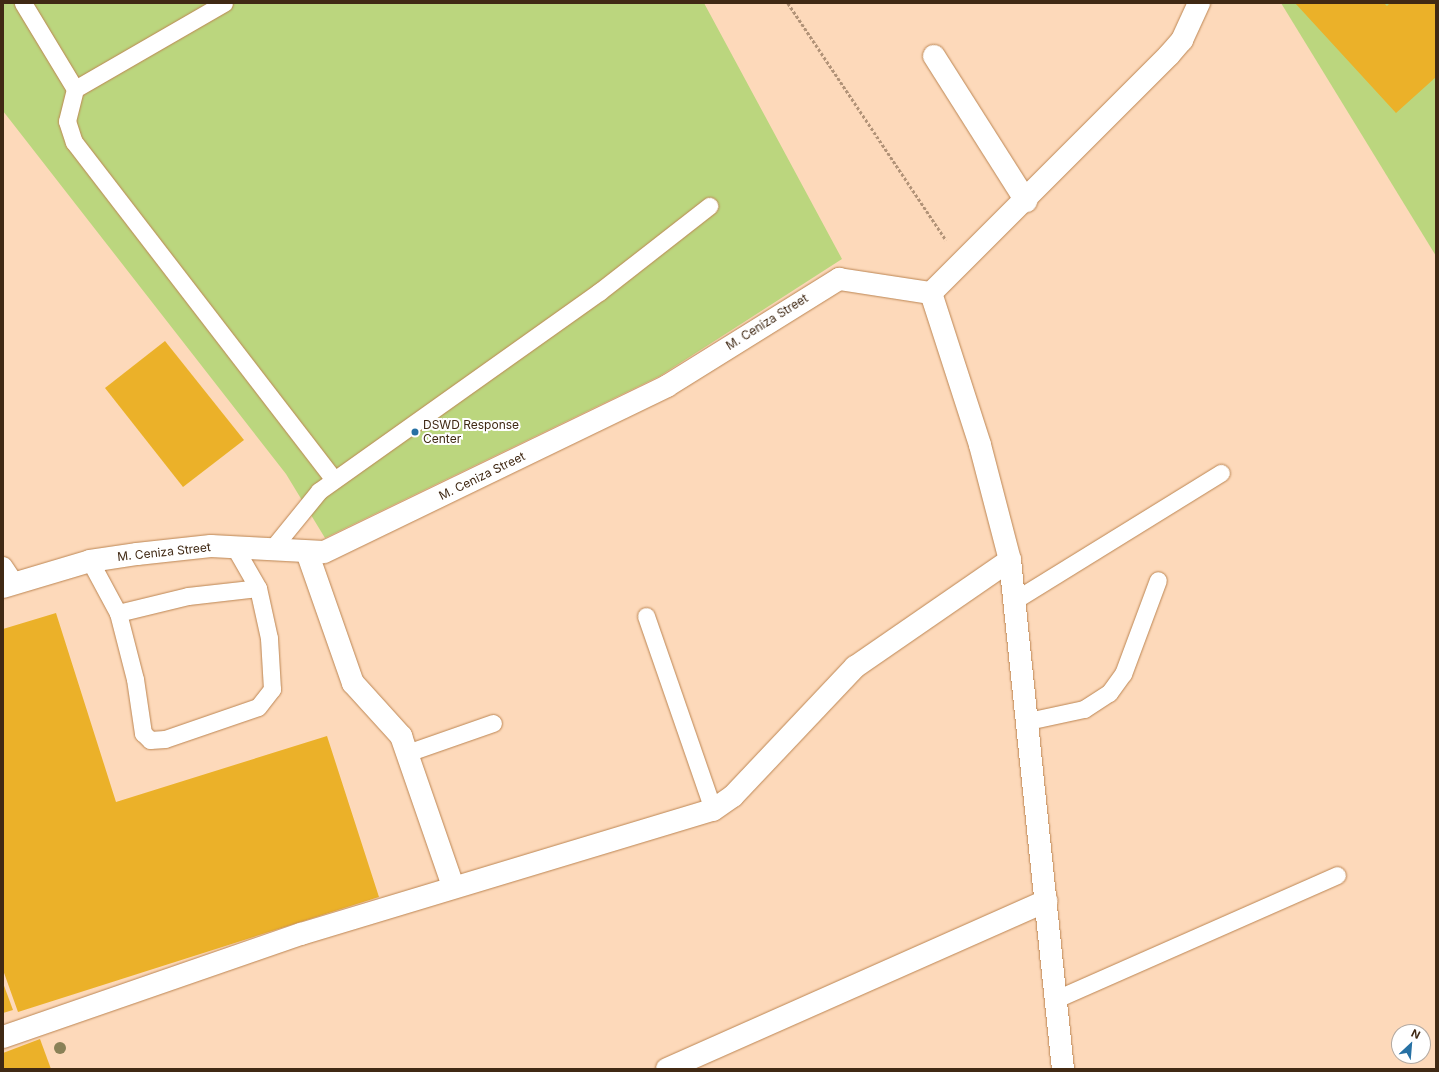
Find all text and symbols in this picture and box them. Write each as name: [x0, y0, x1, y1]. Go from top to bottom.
street label: M. Ceniza Street: [723, 291, 811, 353]
place label: DSWD Response Center: [423, 418, 519, 446]
marker: DSWD Response Center: [410, 427, 420, 437]
street label: M. Ceniza Street: [437, 449, 527, 503]
street label: M. Ceniza Street: [116, 540, 212, 564]
north arrow: [1391, 1024, 1431, 1064]
text: N: [1409, 1026, 1423, 1042]

